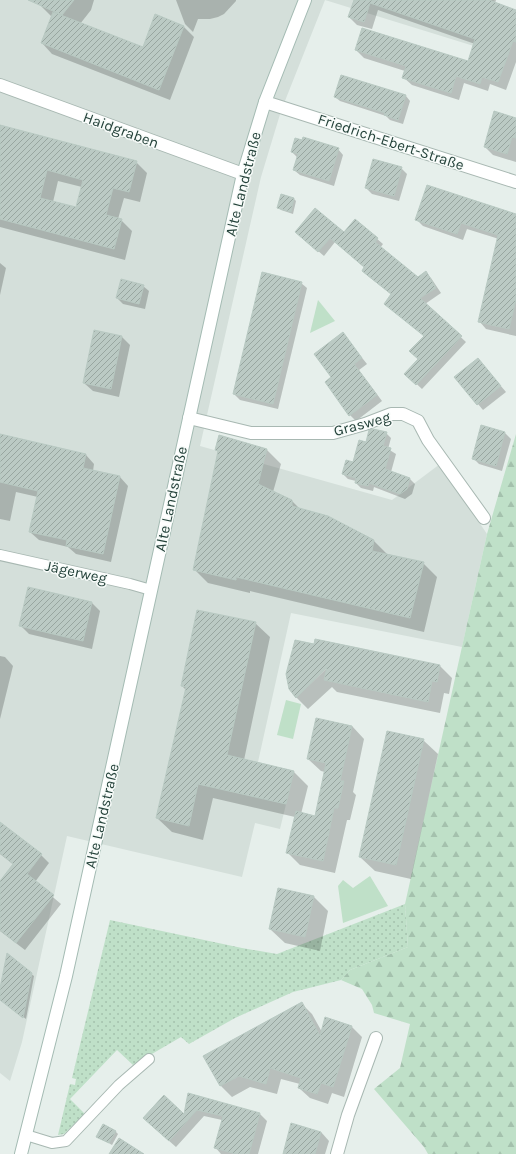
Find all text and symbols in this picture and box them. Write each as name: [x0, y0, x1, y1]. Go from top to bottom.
street label: Haidgraben: [81, 108, 161, 152]
street label: Friedrich-Ebert-Straße: [316, 110, 466, 174]
street label: Alte Landstraße: [221, 130, 265, 238]
street label: Grasweg: [332, 408, 393, 440]
street label: Alte Landstraße: [151, 445, 191, 553]
street label: Jägerweg: [43, 557, 109, 587]
street label: Alte Landstraße: [81, 762, 123, 870]

